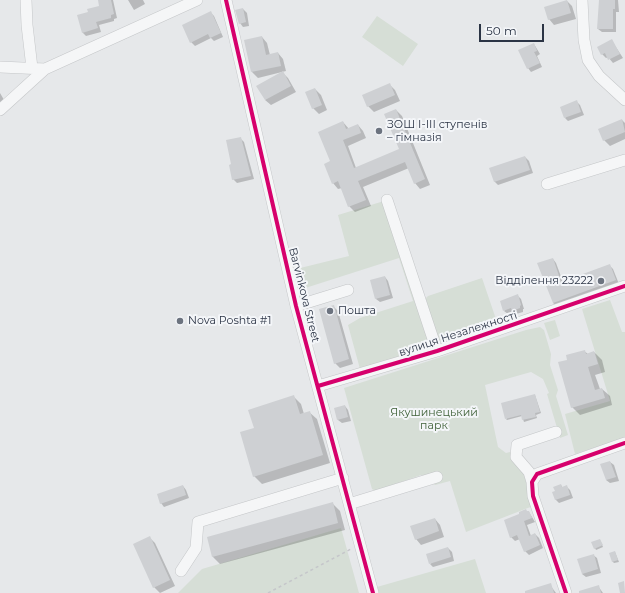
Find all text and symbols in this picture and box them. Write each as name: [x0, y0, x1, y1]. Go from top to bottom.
scale bar: [481, 16, 546, 42]
text: 50 m: [486, 23, 517, 38]
place label: ЗОШ І-ІІІ ступенів – гімназія: [387, 118, 488, 144]
marker: ЗОШ І-ІІІ ступенів – гімназія: [374, 126, 384, 136]
street label: Barvinkova Street: [286, 246, 322, 344]
place label: Відділення 23222: [495, 274, 593, 288]
marker: Відділення 23222: [596, 276, 606, 286]
place label: Пошта: [338, 304, 376, 318]
marker: Пошта: [325, 306, 335, 316]
street label: вулиця Незалежності: [397, 309, 519, 359]
place label: Nova Poshta #1: [188, 314, 271, 328]
marker: Nova Poshta #1: [175, 316, 185, 326]
park label: Якушинецький парк: [390, 406, 478, 432]

